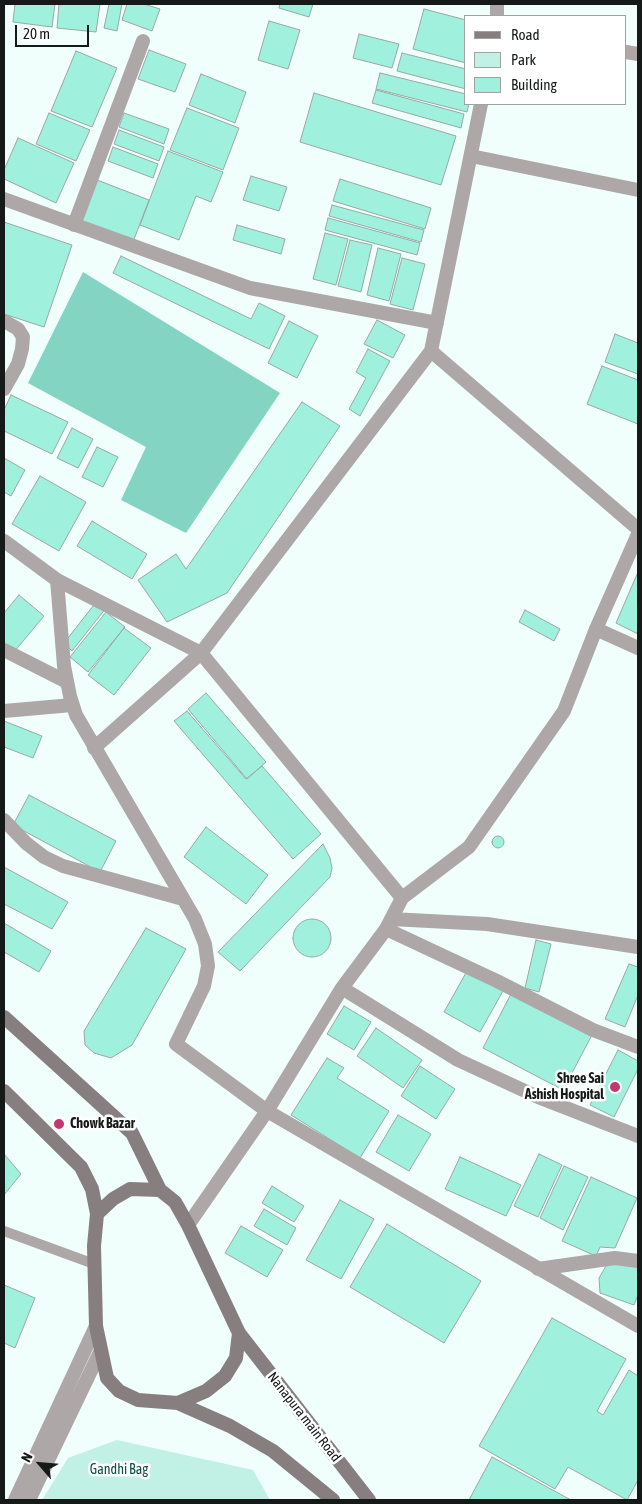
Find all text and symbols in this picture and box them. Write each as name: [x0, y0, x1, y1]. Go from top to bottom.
scale bar: [18, 15, 91, 47]
legend: [464, 15, 627, 105]
text: 20 m: [23, 25, 50, 42]
text: Road: [511, 26, 540, 43]
text: Park: [511, 51, 536, 68]
text: Building: [511, 76, 557, 93]
place label: Shree Sai Ashish Hospital: [525, 1071, 604, 1104]
marker: Shree Sai Ashish Hospital: [608, 1080, 622, 1094]
place label: Chowk Bazar: [70, 1116, 135, 1132]
marker: Chowk Bazar: [52, 1117, 66, 1131]
street label: Nanapura main Road: [264, 1369, 344, 1465]
north arrow: [15, 1439, 65, 1489]
text: N: [18, 1450, 36, 1465]
park label: Gandhi Bag: [90, 1462, 148, 1478]

